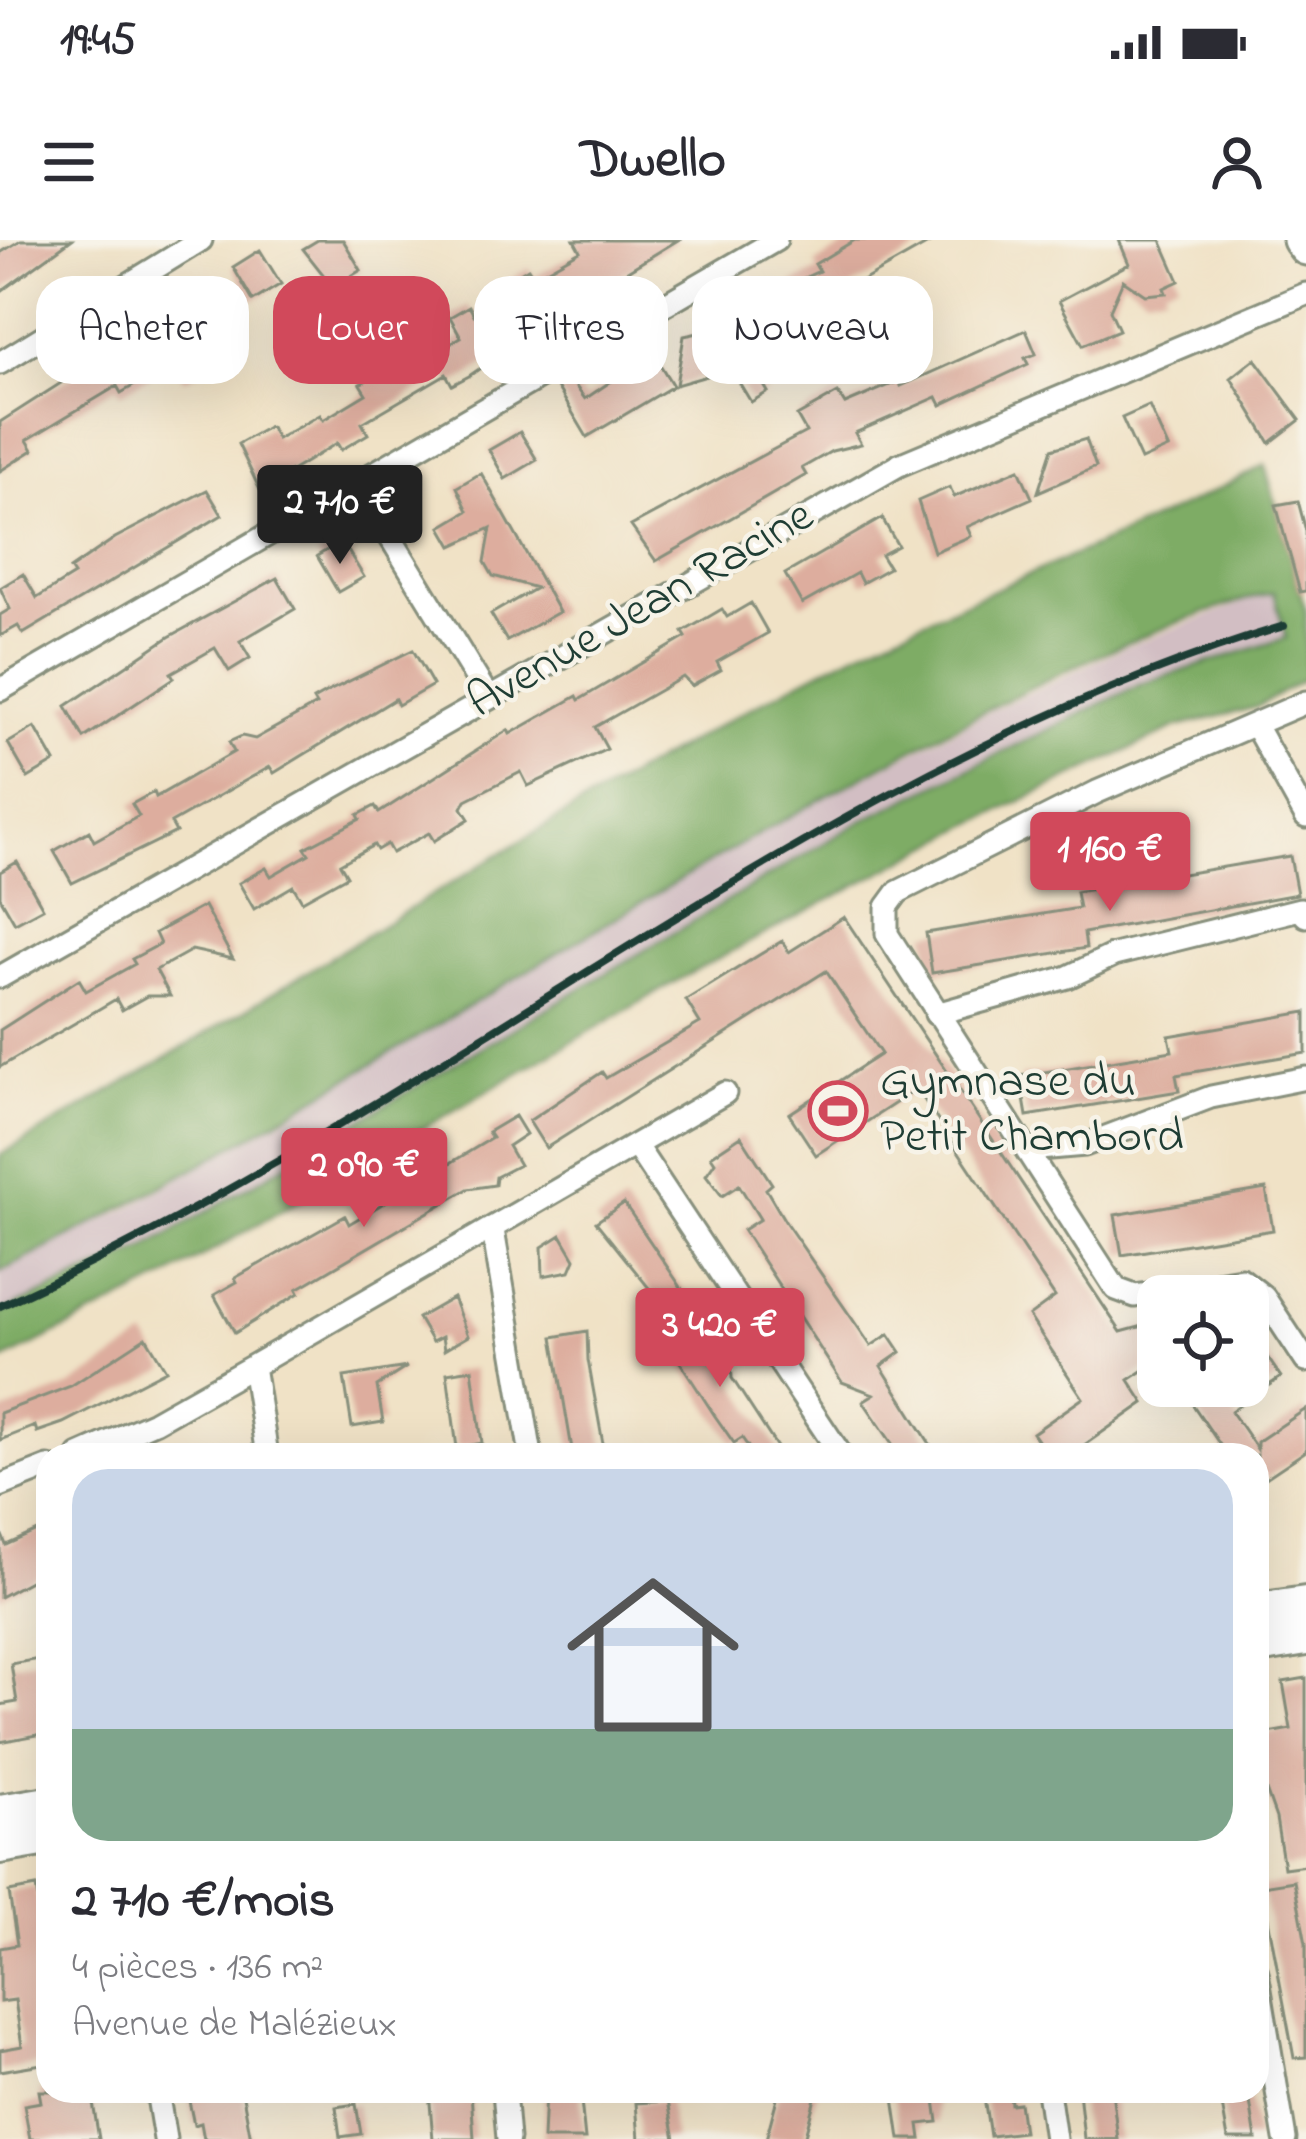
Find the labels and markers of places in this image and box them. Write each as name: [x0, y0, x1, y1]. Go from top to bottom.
pin: 2 710 €: [229, 465, 451, 567]
pin: 1 160 €: [999, 812, 1221, 914]
place label: Gymnase du Petit Chambord: [880, 1048, 1184, 1173]
sports icon: Gymnase du Petit Chambord: [807, 1080, 869, 1142]
pin: 2 090 €: [253, 1128, 475, 1230]
pin: 3 420 €: [609, 1288, 831, 1390]

